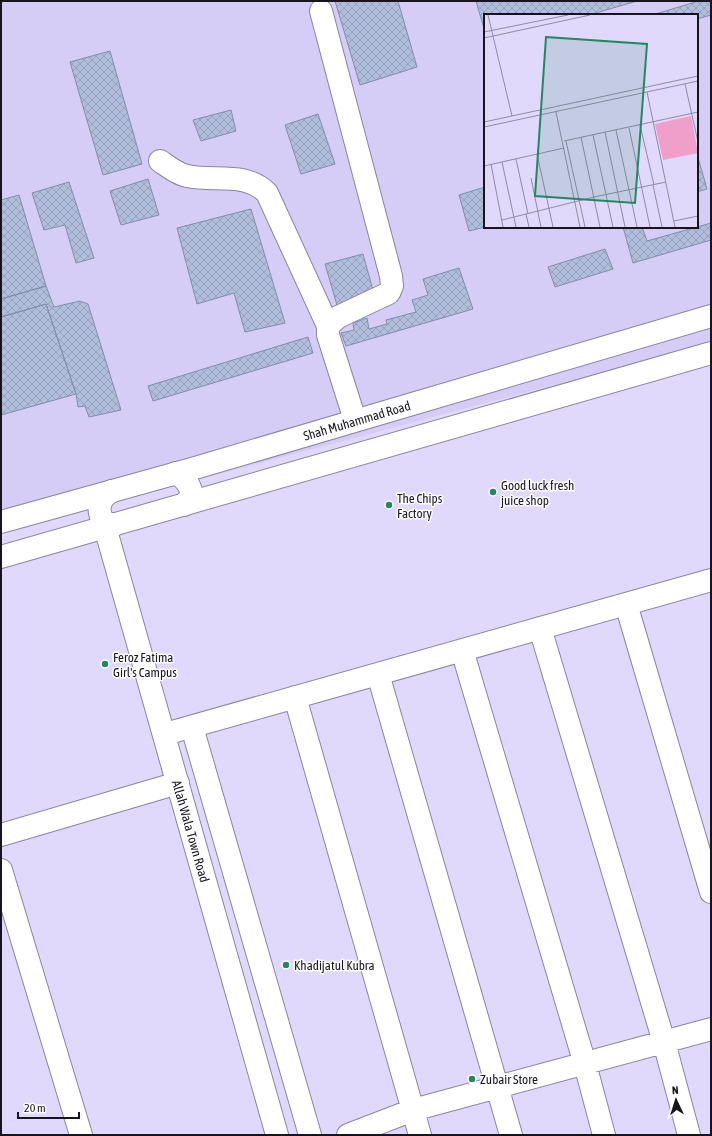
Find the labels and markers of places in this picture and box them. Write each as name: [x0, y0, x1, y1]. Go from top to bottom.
place label: Good luck fresh juice shop: [500, 478, 574, 508]
marker: Good luck fresh juice shop: [488, 487, 498, 497]
place label: The Chips Factory: [397, 491, 443, 521]
marker: The Chips Factory: [384, 500, 394, 510]
place label: Feroz Fatima Girl's Campus: [113, 650, 177, 680]
marker: Feroz Fatima Girl's Campus: [100, 659, 110, 669]
place label: Khadijatul Kubra: [294, 958, 374, 973]
marker: Khadijatul Kubra: [281, 960, 291, 970]
place label: Zubair Store: [480, 1072, 538, 1087]
marker: Zubair Store: [467, 1074, 477, 1084]

